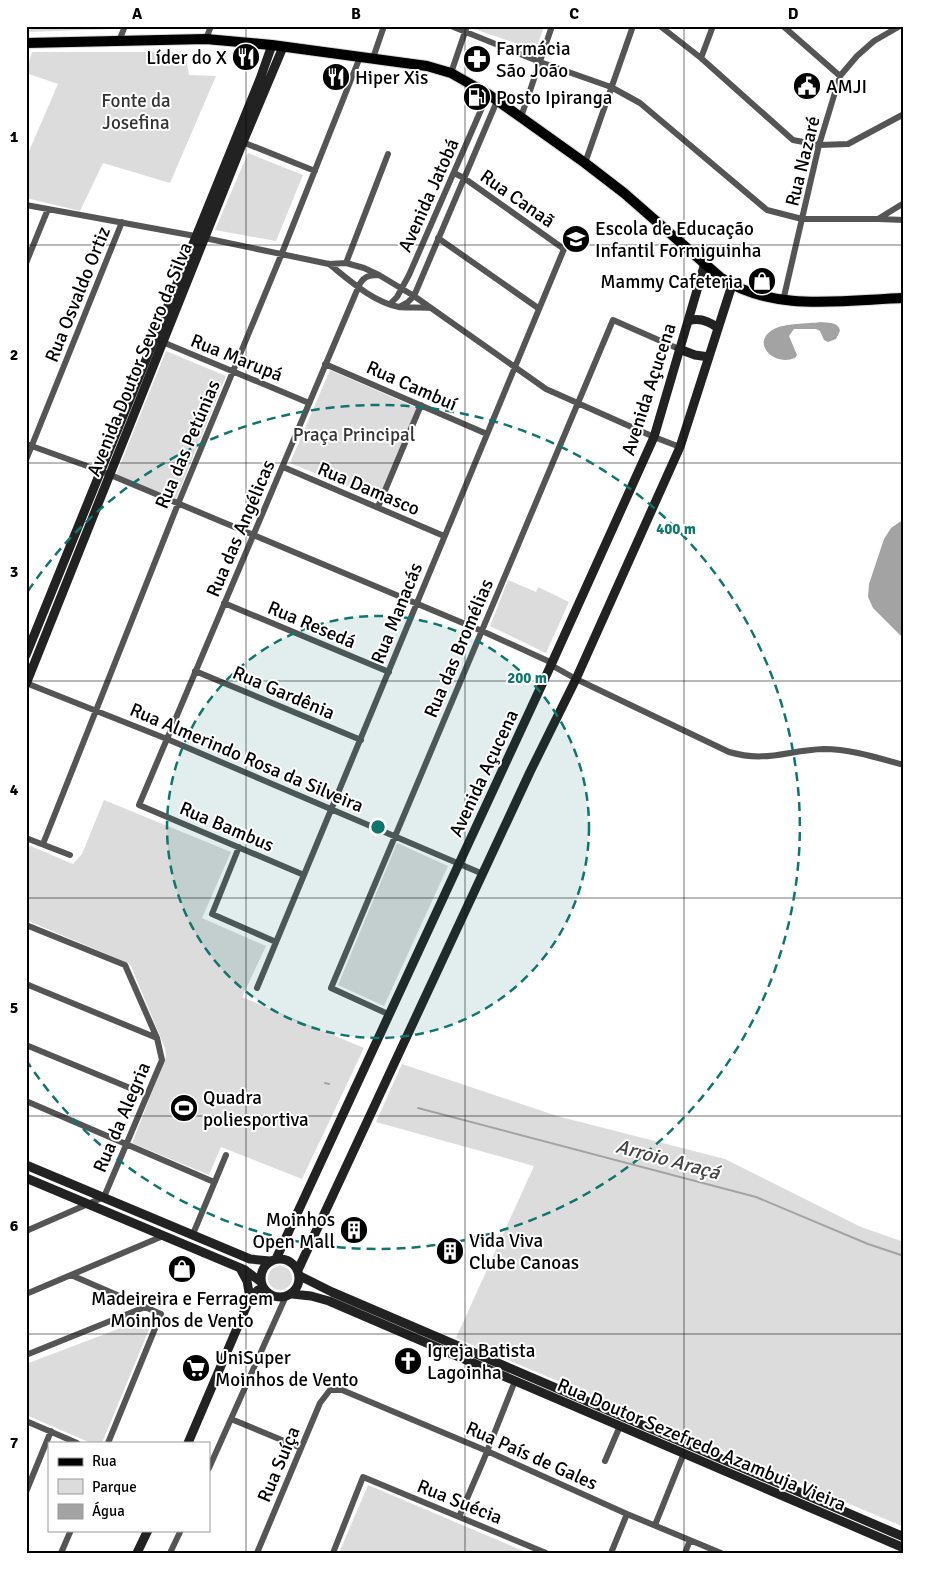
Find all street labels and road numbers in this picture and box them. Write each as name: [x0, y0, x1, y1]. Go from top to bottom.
street label: Rua Nazaré: [780, 114, 826, 209]
street label: Avenida Jatobá: [393, 135, 465, 256]
street label: Rua Canaã: [475, 164, 559, 233]
street label: Rua Osvaldo Ortiz: [40, 223, 116, 366]
street label: Avenida Doutor Severo da Silva: [82, 239, 198, 480]
street label: Avenida Açucena: [616, 320, 682, 459]
street label: Rua Marupá: [187, 329, 286, 387]
street label: Rua Cambuí: [362, 355, 461, 417]
street label: Rua das Petúnias: [150, 376, 226, 512]
street label: Rua das Angélicas: [201, 456, 281, 600]
street label: Rua Damasco: [314, 457, 423, 521]
street label: Rua Manacás: [366, 559, 428, 667]
street label: Rua das Bromélias: [419, 575, 499, 721]
street label: Rua Resedá: [264, 596, 359, 654]
street label: Rua Gardênia: [229, 661, 338, 725]
street label: Rua Almerindo Rosa da Silveira: [126, 698, 367, 818]
street label: Avenida Açucena: [444, 706, 524, 841]
street label: Rua Bambus: [176, 796, 277, 858]
street label: Rua da Alegria: [88, 1059, 156, 1176]
street label: Rua Doutor Sezefredo Azambuja Vieira: [554, 1373, 850, 1517]
street label: Rua País de Gales: [462, 1416, 601, 1496]
street label: Rua Suíça: [252, 1423, 306, 1506]
street label: Rua Suécia: [414, 1474, 506, 1530]

